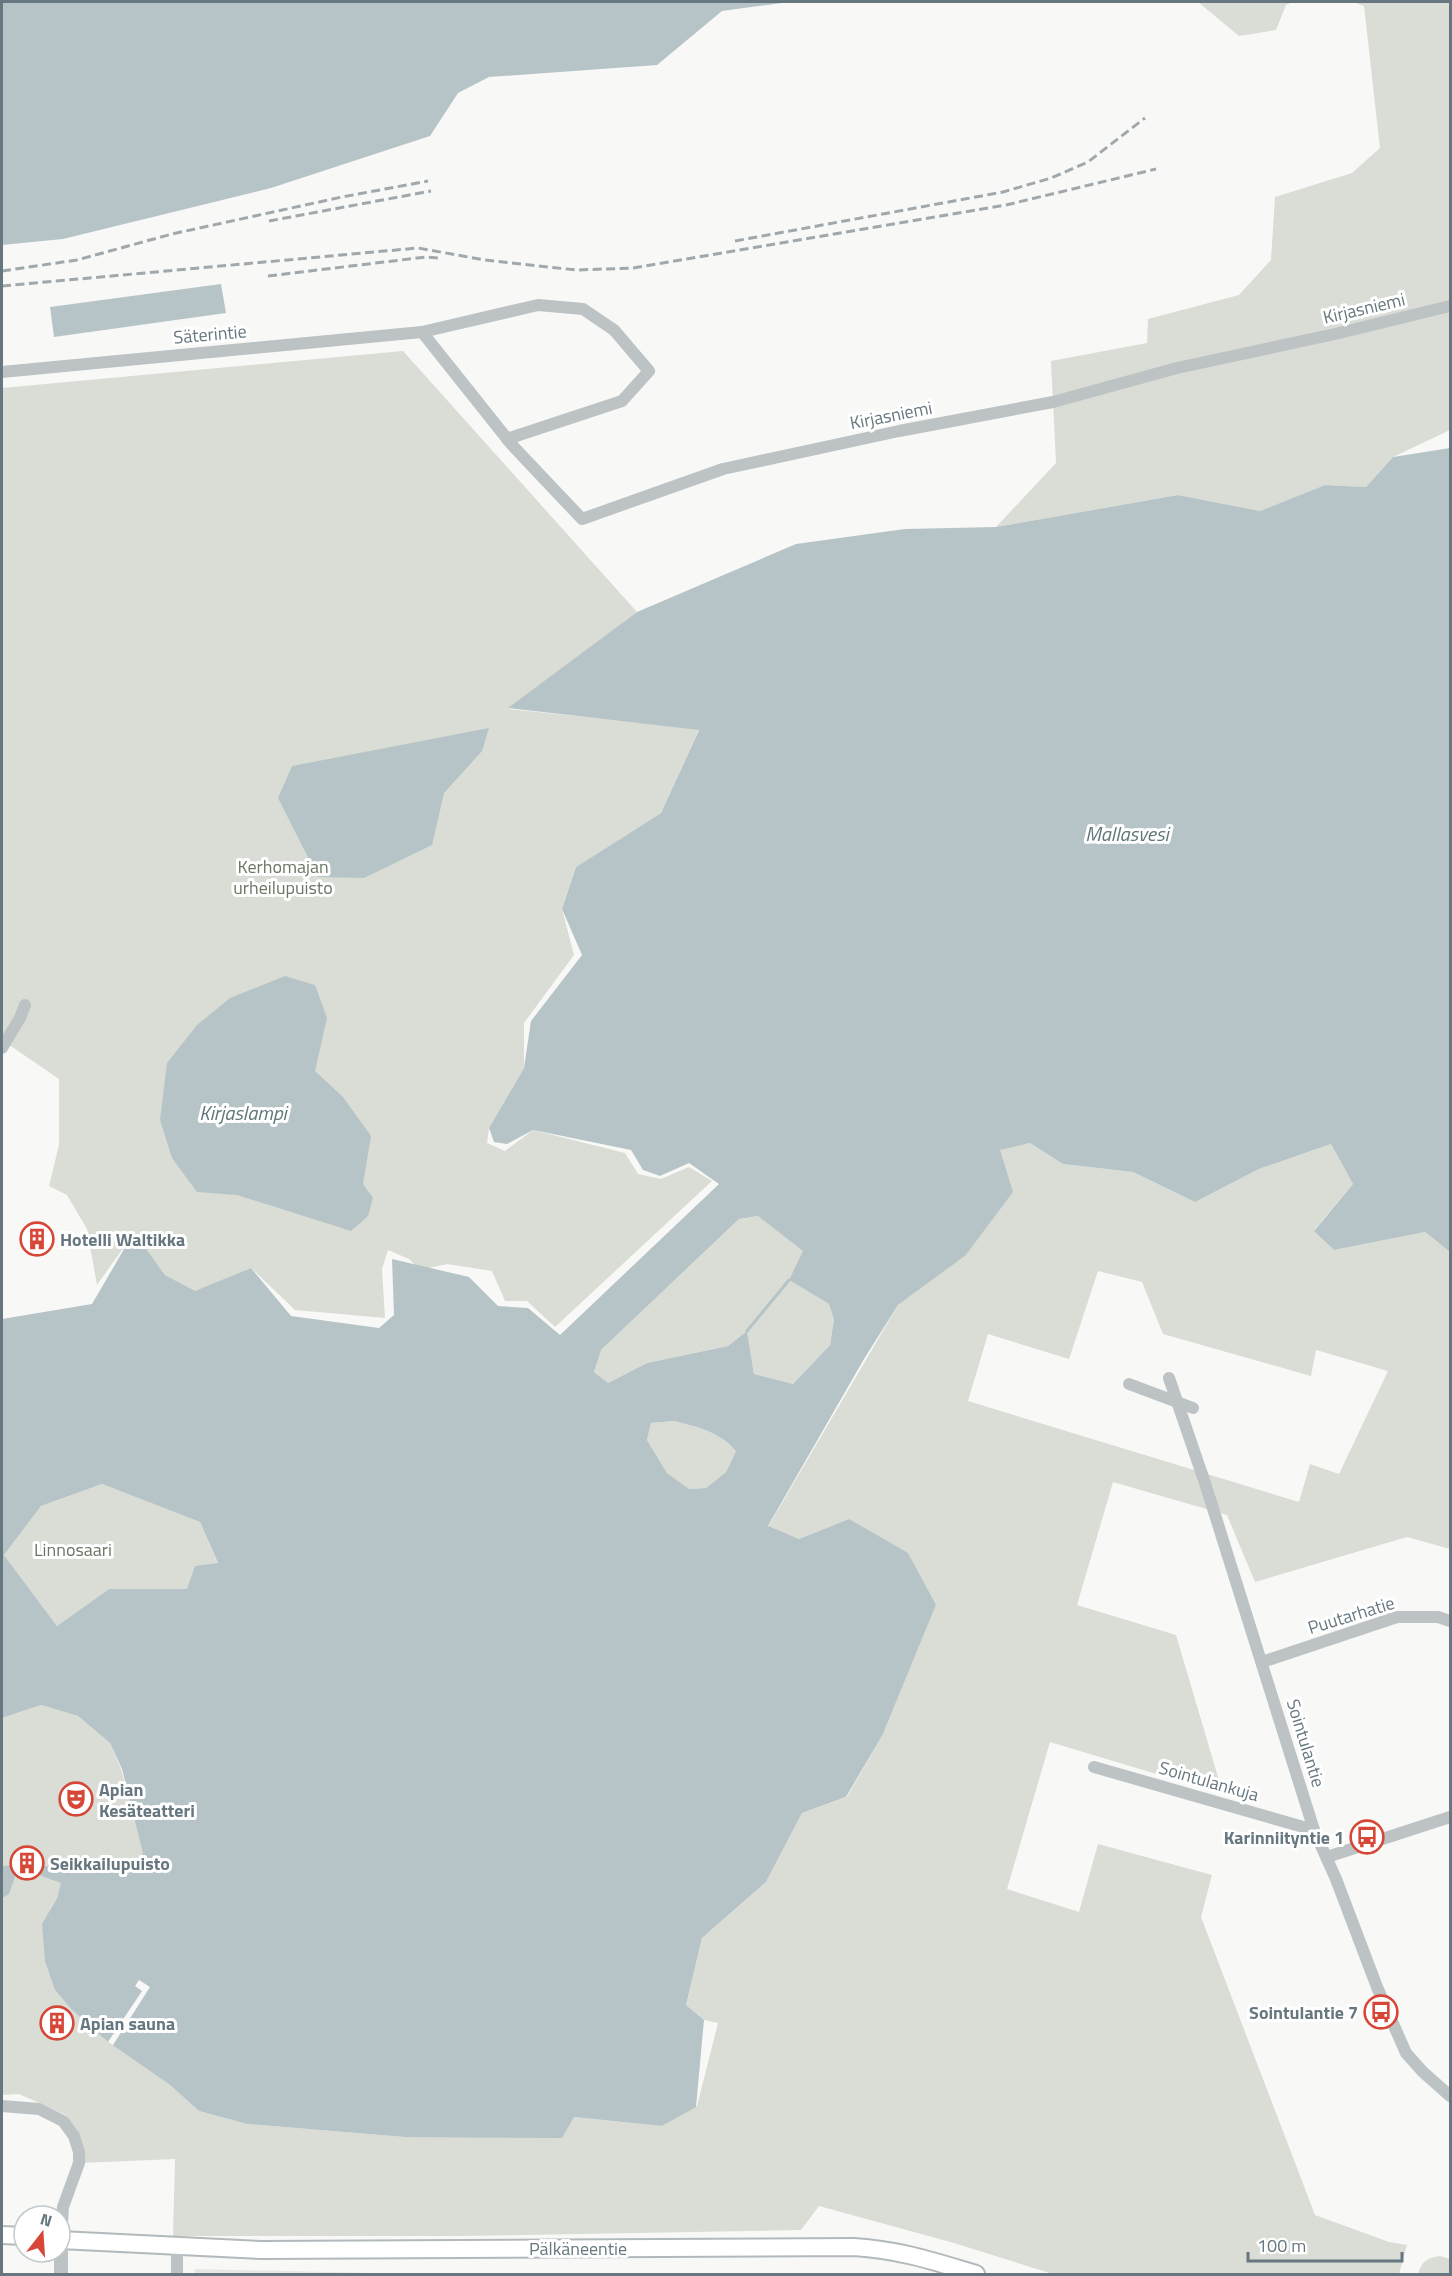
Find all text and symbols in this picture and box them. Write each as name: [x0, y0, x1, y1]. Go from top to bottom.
street label: Kirjasniemi: [1320, 285, 1408, 331]
street label: Säterintie: [172, 317, 248, 351]
street label: Kirjasniemi: [847, 394, 935, 436]
water label: Mallasvesi: [1085, 818, 1172, 849]
park label: Kerhomajan urheilupuisto: [233, 853, 333, 901]
water label: Kirjaslampi: [199, 1097, 290, 1128]
building icon: Hotelli Waltikka: [19, 1221, 55, 1257]
place label: Hotelli Waltikka: [60, 1226, 185, 1253]
park label: Linnosaari: [34, 1536, 112, 1563]
street label: Puutarhatie: [1304, 1589, 1398, 1641]
street label: Sointulantie: [1280, 1696, 1332, 1790]
street label: Sointulankuja: [1156, 1754, 1262, 1808]
place label: Apian Kesäteatteri: [99, 1776, 195, 1824]
theatre icon: Apian Kesäteatteri: [58, 1781, 94, 1817]
bus stop icon: Karinniityntie 1: [1349, 1819, 1385, 1855]
place label: Karinniityntie 1: [1224, 1824, 1344, 1851]
building icon: Seikkailupuisto: [9, 1845, 45, 1881]
place label: Seikkailupuisto: [50, 1850, 170, 1877]
bus stop icon: Sointulantie 7: [1363, 1994, 1399, 2030]
place label: Sointulantie 7: [1249, 1999, 1358, 2026]
building icon: Apian sauna: [39, 2005, 75, 2041]
place label: Apian sauna: [80, 2010, 175, 2037]
north arrow: [12, 2204, 72, 2264]
text: N: [38, 2207, 55, 2233]
scale bar: [1248, 2225, 1402, 2263]
text: 100 m: [1257, 2232, 1306, 2259]
street label: Pälkäneentie: [529, 2235, 627, 2262]

